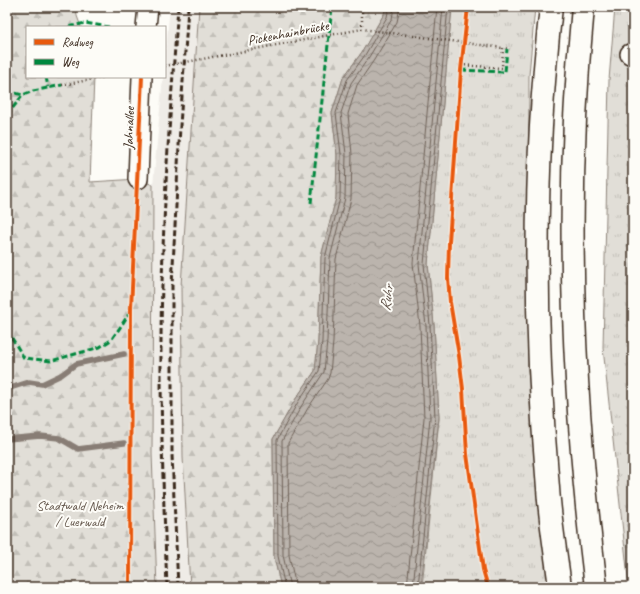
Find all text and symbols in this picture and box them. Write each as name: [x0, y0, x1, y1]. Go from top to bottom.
street label: Pickenhainbrücke: [246, 17, 331, 49]
legend: [26, 26, 166, 78]
text: Radweg: [62, 34, 93, 50]
text: Weg: [62, 54, 80, 70]
street label: Jahnallee: [120, 105, 138, 151]
water label: Ruhr: [376, 281, 399, 312]
park label: Stadtwald Neheim / Luerwald: [36, 497, 125, 530]

